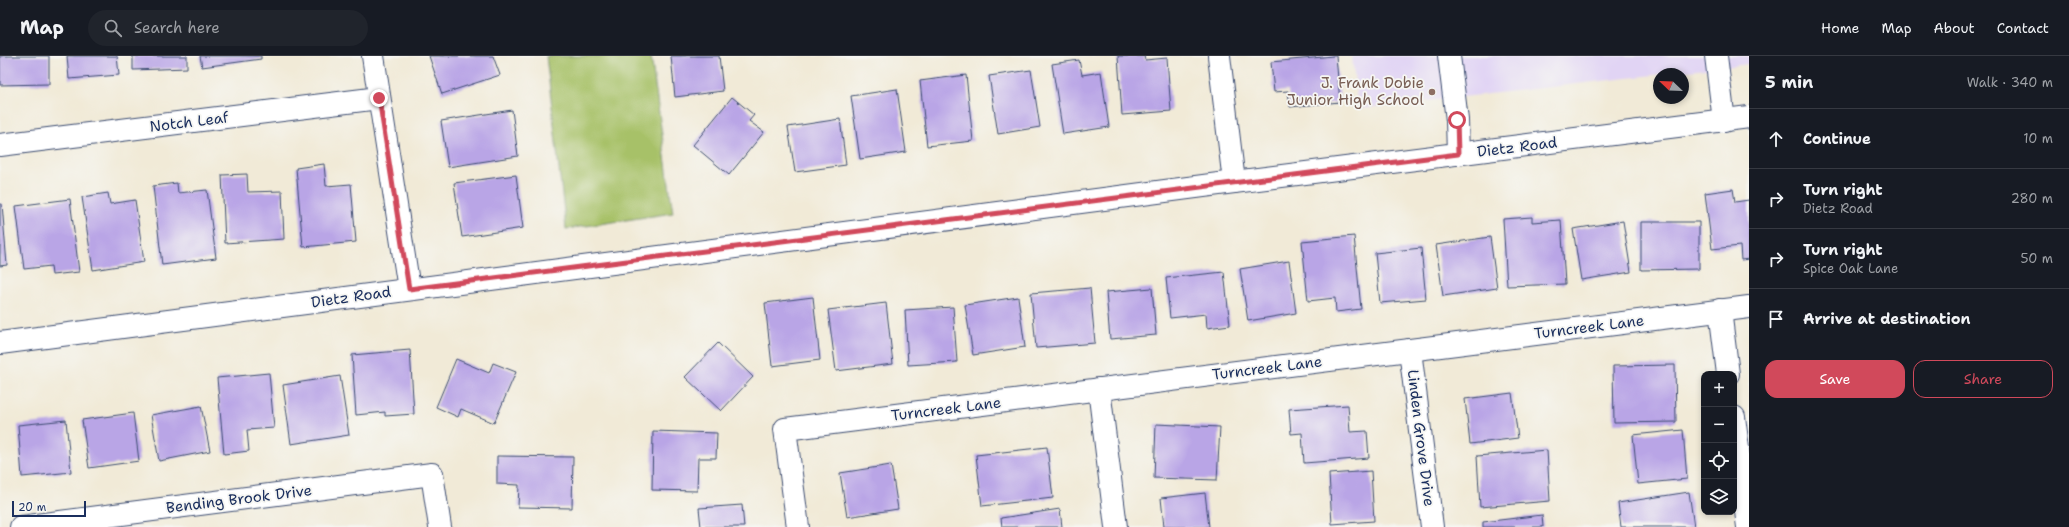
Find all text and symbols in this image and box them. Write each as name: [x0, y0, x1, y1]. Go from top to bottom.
search box: [88, 10, 368, 46]
text: Map: [20, 15, 64, 40]
icon: search: [102, 17, 124, 39]
text: Search here: [134, 18, 220, 38]
text: Home: [1821, 19, 1860, 37]
text: Map: [1882, 19, 1912, 37]
text: About: [1934, 19, 1975, 37]
text: Contact: [1997, 19, 2049, 37]
north arrow: [1653, 68, 1689, 104]
text: 5 min: [1765, 71, 1813, 93]
place label: J. Frank Dobie Junior High School: [1287, 73, 1424, 110]
text: Walk · 340 m: [1967, 74, 2053, 91]
marker: J. Frank Dobie Junior High School: [1427, 87, 1437, 97]
route end: [370, 89, 388, 107]
street label: Notch Leaf: [149, 107, 230, 137]
route start: [1448, 111, 1466, 129]
icon: ahead: [1765, 128, 1787, 150]
text: Continue: [1803, 129, 1871, 149]
text: 10 m: [2023, 130, 2053, 147]
street label: Dietz Road: [1476, 132, 1559, 162]
text: Turn right: [1803, 180, 1883, 200]
icon: right: [1765, 188, 1787, 210]
text: 280 m: [2011, 190, 2053, 207]
text: Dietz Road: [1803, 200, 1873, 217]
text: Turn right: [1803, 240, 1883, 260]
icon: right: [1765, 248, 1787, 270]
text: 50 m: [2020, 250, 2053, 267]
text: Spice Oak Lane: [1803, 260, 1898, 277]
street label: Dietz Road: [310, 281, 393, 313]
icon: arrive: [1765, 308, 1787, 330]
text: Arrive at destination: [1803, 309, 1971, 329]
street label: Turncreek Lane: [1533, 310, 1645, 344]
street label: Turncreek Lane: [1211, 351, 1323, 385]
button: Save: [1765, 360, 1905, 398]
button: Share: [1913, 360, 2053, 398]
street label: Linden Grove Drive: [1403, 368, 1439, 508]
map controls: [1701, 371, 1737, 515]
button: +: [1701, 371, 1737, 407]
street label: Turncreek Lane: [890, 392, 1002, 426]
button: −: [1701, 407, 1737, 443]
button: locate: [1701, 443, 1737, 479]
button: layers: [1701, 479, 1737, 515]
street label: Bending Brook Drive: [165, 480, 313, 518]
scale bar: [12, 499, 86, 518]
text: 20 m: [18, 500, 46, 515]

